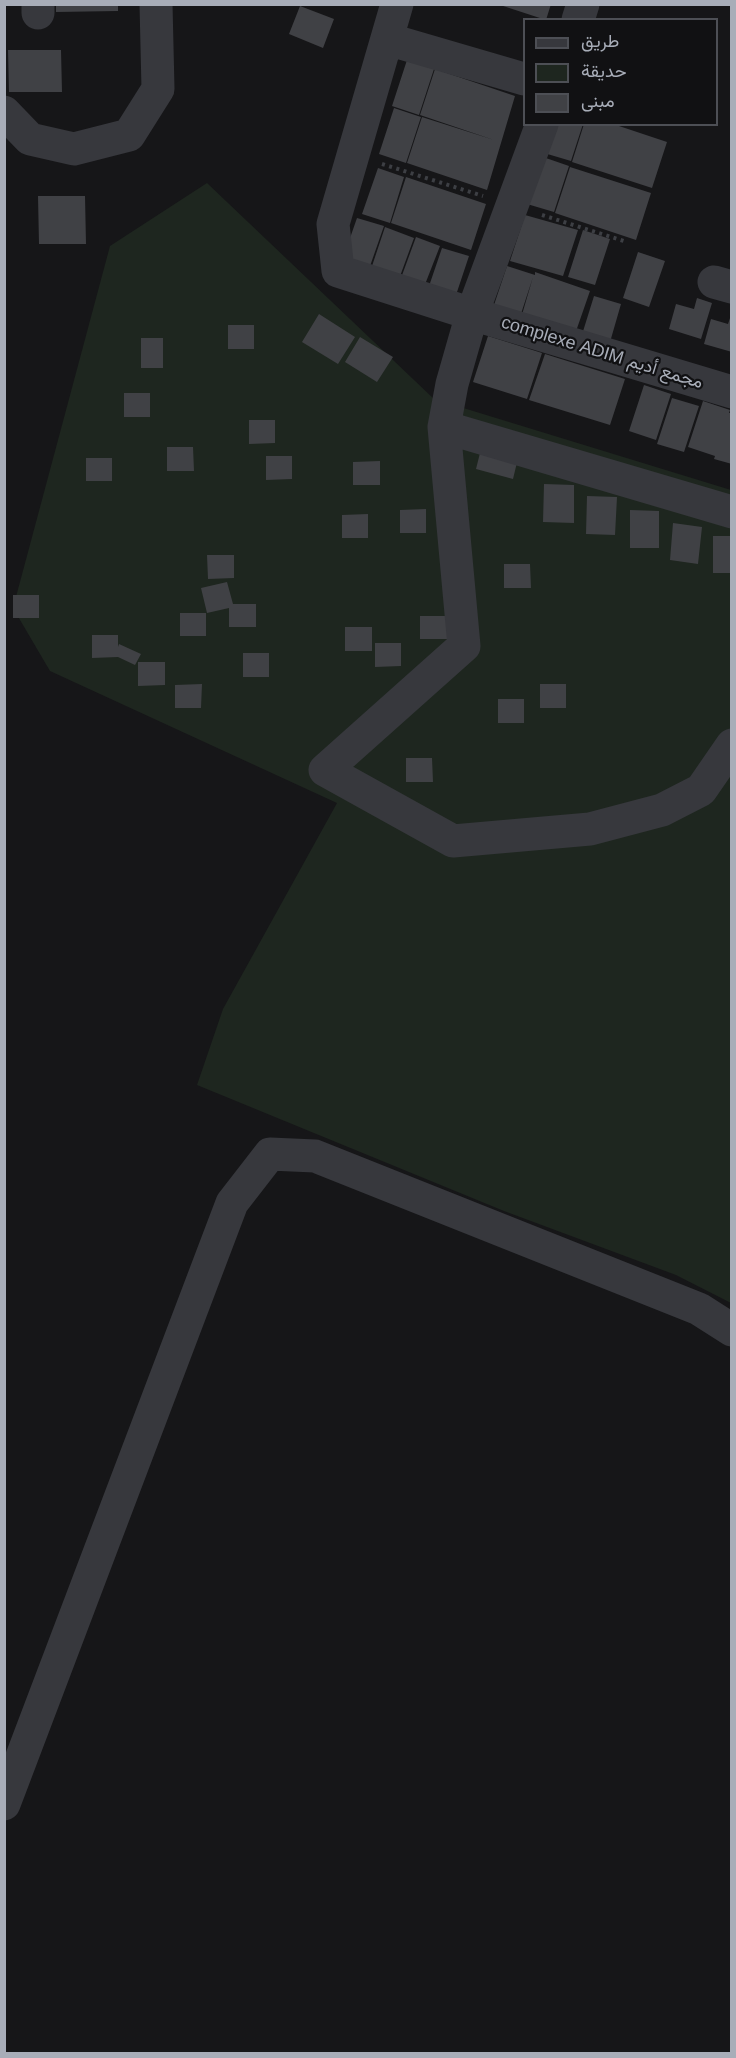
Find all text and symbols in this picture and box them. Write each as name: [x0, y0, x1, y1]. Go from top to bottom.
legend: [523, 18, 718, 126]
text: طريق: [581, 31, 619, 51]
text: حديقة: [581, 61, 627, 81]
text: مبنى: [581, 91, 615, 111]
street label: complexe ADIM مجمع أديم: [499, 312, 705, 394]

